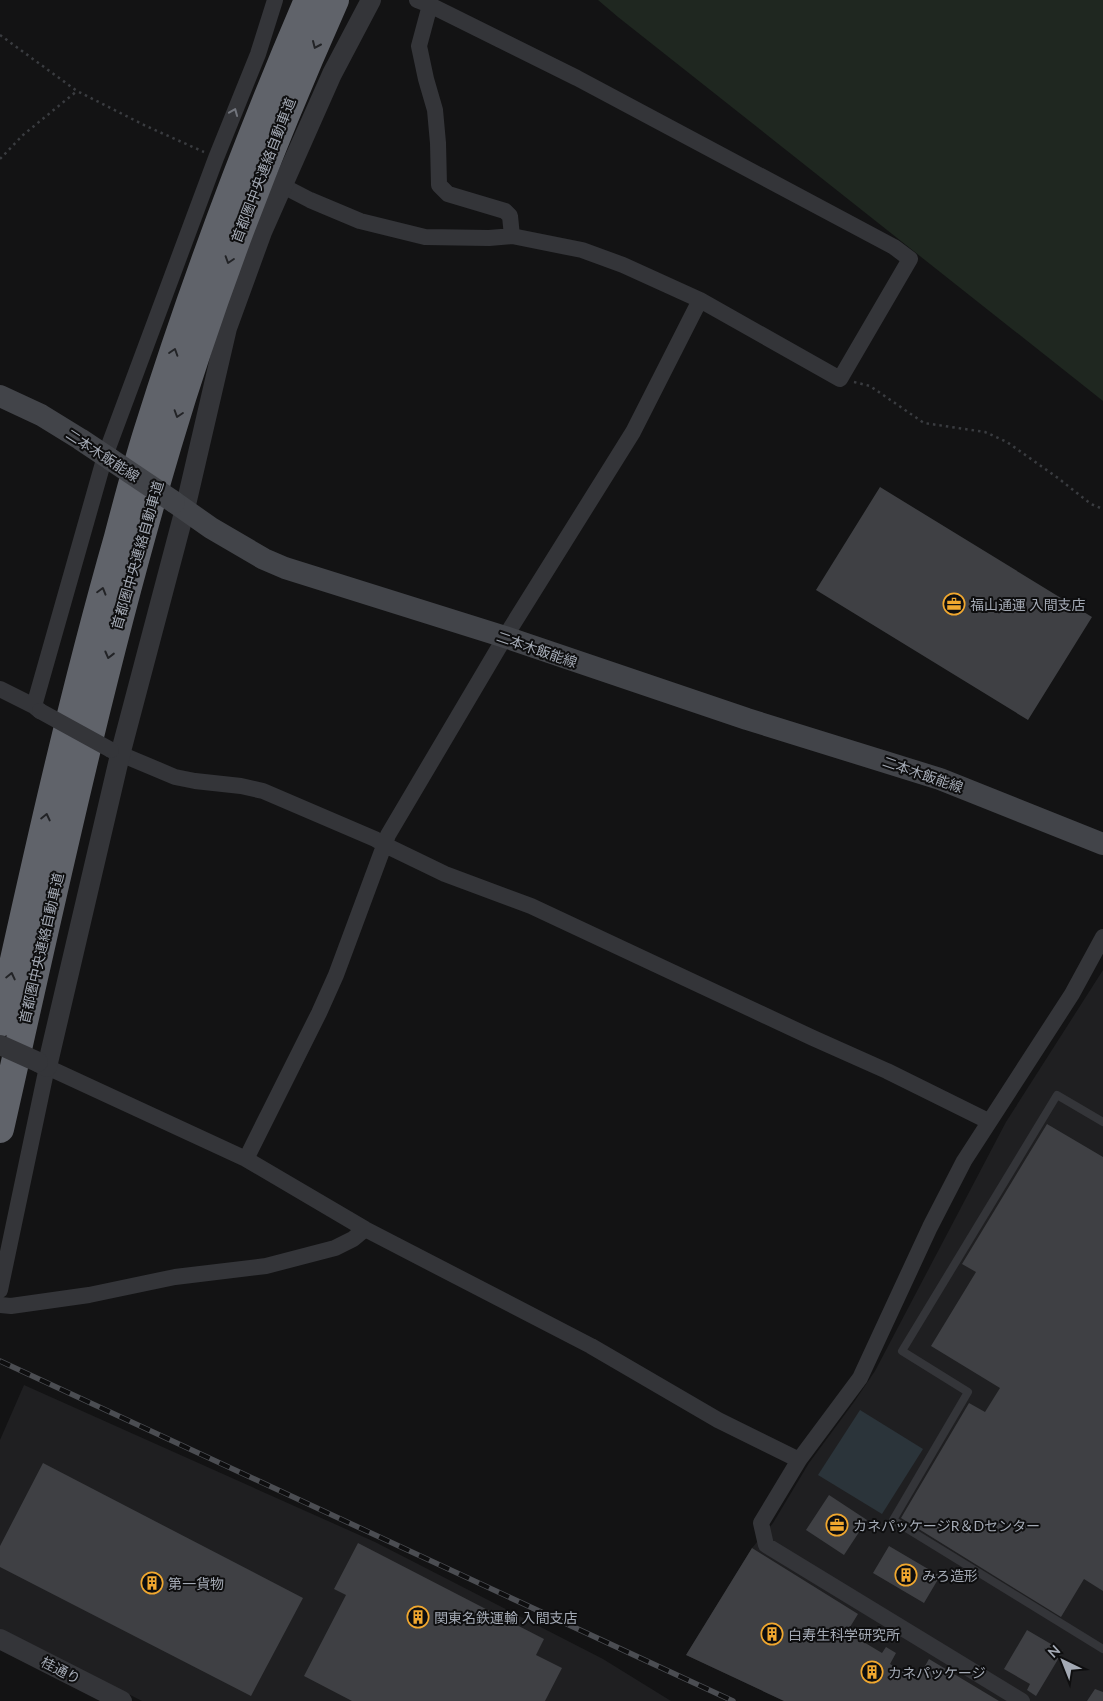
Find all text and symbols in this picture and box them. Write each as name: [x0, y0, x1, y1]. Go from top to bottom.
one-way arrow: [312, 39, 322, 48]
street label: 首都圏中央連絡自動車道: [227, 95, 299, 245]
one-way arrow: [228, 108, 239, 117]
one-way arrow: [225, 255, 235, 264]
one-way arrow: [168, 348, 178, 357]
one-way arrow: [173, 410, 183, 418]
street label: 二本木飯能線: [63, 425, 143, 485]
street label: 首都圏中央連絡自動車道: [108, 479, 166, 631]
one-way arrow: [97, 588, 107, 596]
office icon: 福山通運 入間支店: [942, 592, 966, 616]
place label: 福山通運 入間支店: [970, 596, 1086, 613]
street label: 二本木飯能線: [495, 627, 579, 671]
one-way arrow: [104, 650, 115, 659]
street label: 二本木飯能線: [881, 752, 965, 796]
one-way arrow: [40, 813, 51, 822]
street label: 首都圏中央連絡自動車道: [15, 871, 67, 1025]
one-way arrow: [5, 971, 16, 980]
office icon: カネパッケージR＆Dセンター: [825, 1513, 849, 1537]
place label: カネパッケージR＆Dセンター: [853, 1517, 1040, 1534]
building icon: みろ造形: [894, 1563, 918, 1587]
place label: みろ造形: [922, 1567, 978, 1584]
building icon: 第一貨物: [140, 1571, 164, 1595]
place label: 第一貨物: [168, 1575, 224, 1592]
building icon: 関東名鉄運輸 入間支店: [406, 1605, 430, 1629]
place label: 関東名鉄運輸 入間支店: [434, 1609, 578, 1626]
building icon: 白寿生科学研究所: [760, 1622, 784, 1646]
place label: 白寿生科学研究所: [788, 1626, 900, 1643]
north arrow: [1038, 1636, 1088, 1686]
text: N: [1044, 1641, 1064, 1661]
street label: 桂通り: [38, 1653, 84, 1687]
building icon: カネパッケージ: [860, 1660, 884, 1684]
place label: カネパッケージ: [888, 1664, 986, 1681]

